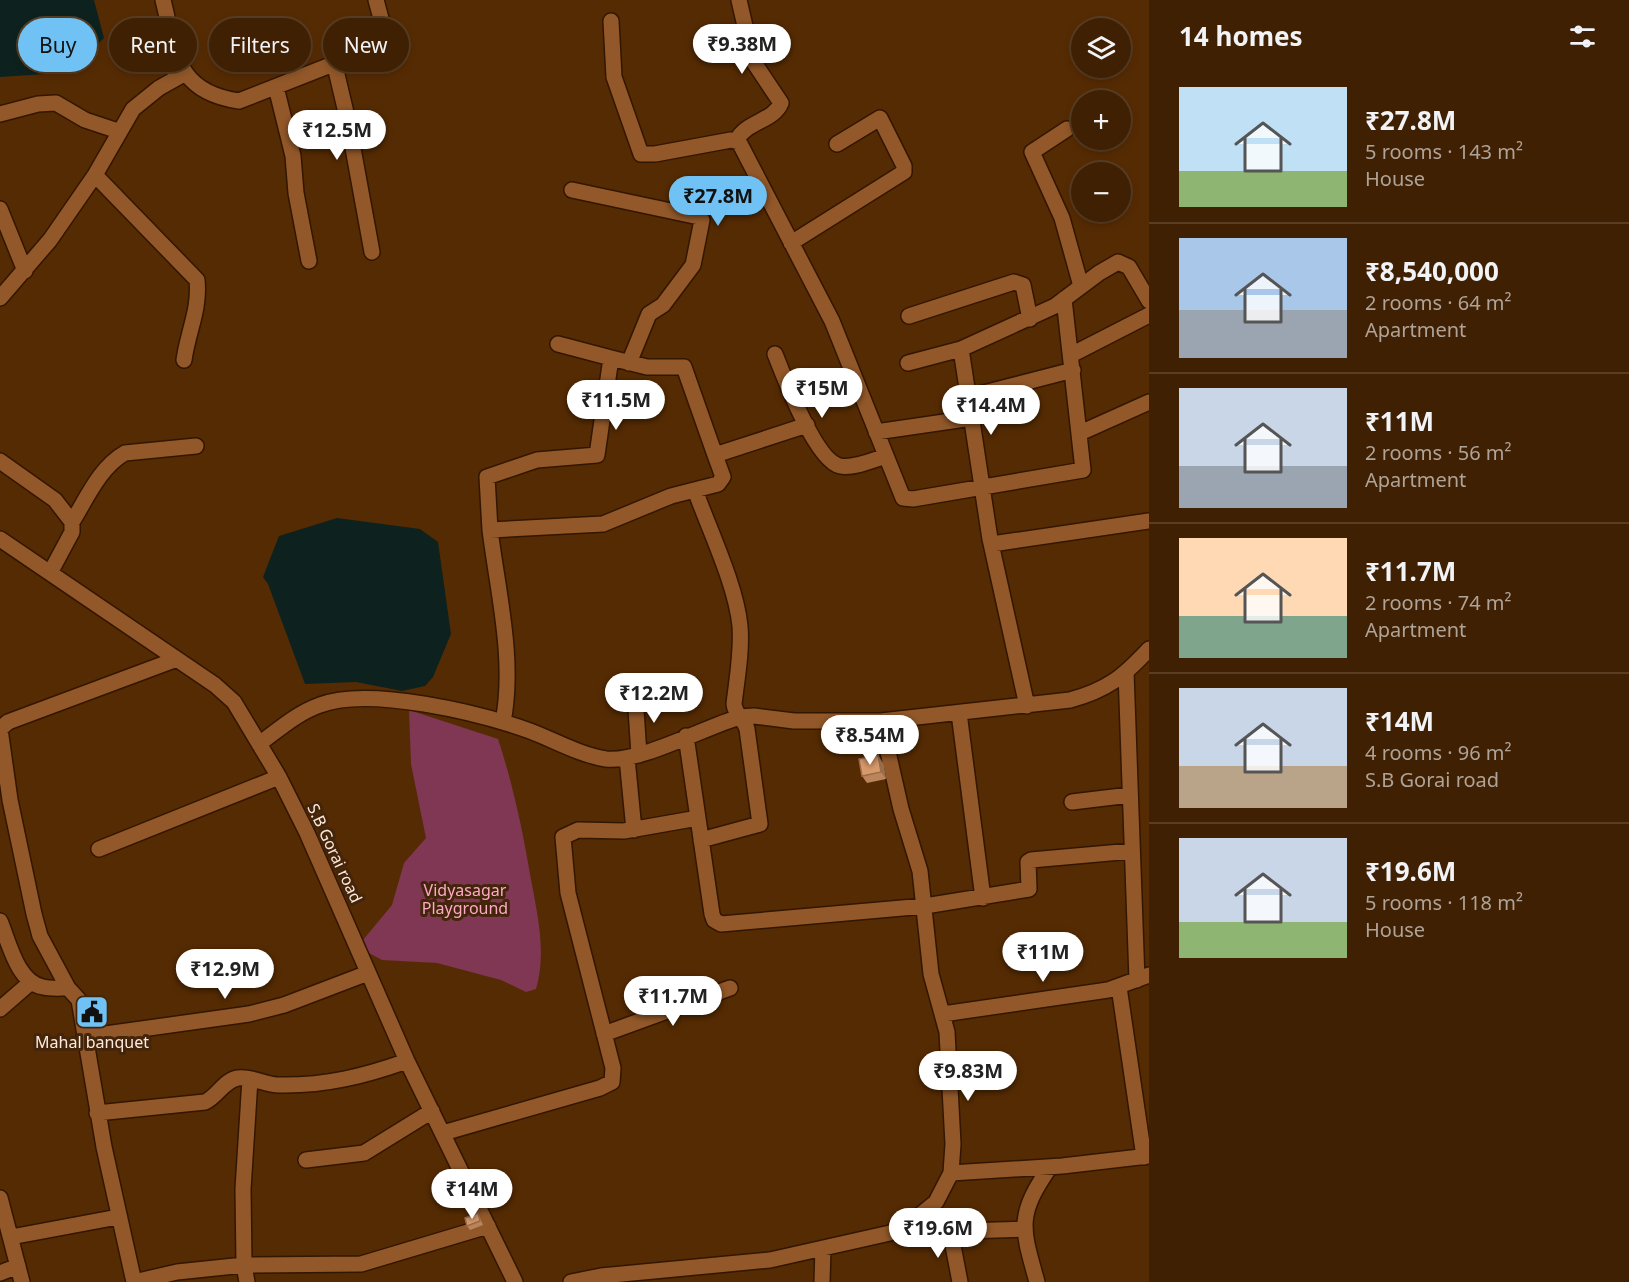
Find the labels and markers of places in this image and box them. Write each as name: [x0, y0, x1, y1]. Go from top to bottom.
pin: ₹9.38M: [693, 24, 791, 75]
pin: ₹12.5M: [288, 110, 386, 161]
pin: ₹27.8M: [669, 176, 767, 227]
pin: ₹15M: [786, 368, 858, 419]
pin: ₹11.5M: [567, 380, 665, 431]
pin: ₹14.4M: [942, 385, 1040, 436]
pin: ₹12.2M: [605, 673, 703, 724]
pin: ₹8.54M: [821, 715, 919, 766]
pin: ₹11M: [1007, 932, 1079, 983]
pin: ₹12.9M: [176, 949, 274, 1000]
pin: ₹11.7M: [624, 976, 722, 1027]
public building icon: Mahal banquet: [74, 994, 110, 1030]
place label: Mahal banquet: [35, 1031, 149, 1053]
pin: ₹9.83M: [919, 1051, 1017, 1102]
pin: ₹14M: [436, 1169, 508, 1220]
pin: ₹19.6M: [889, 1208, 987, 1259]

